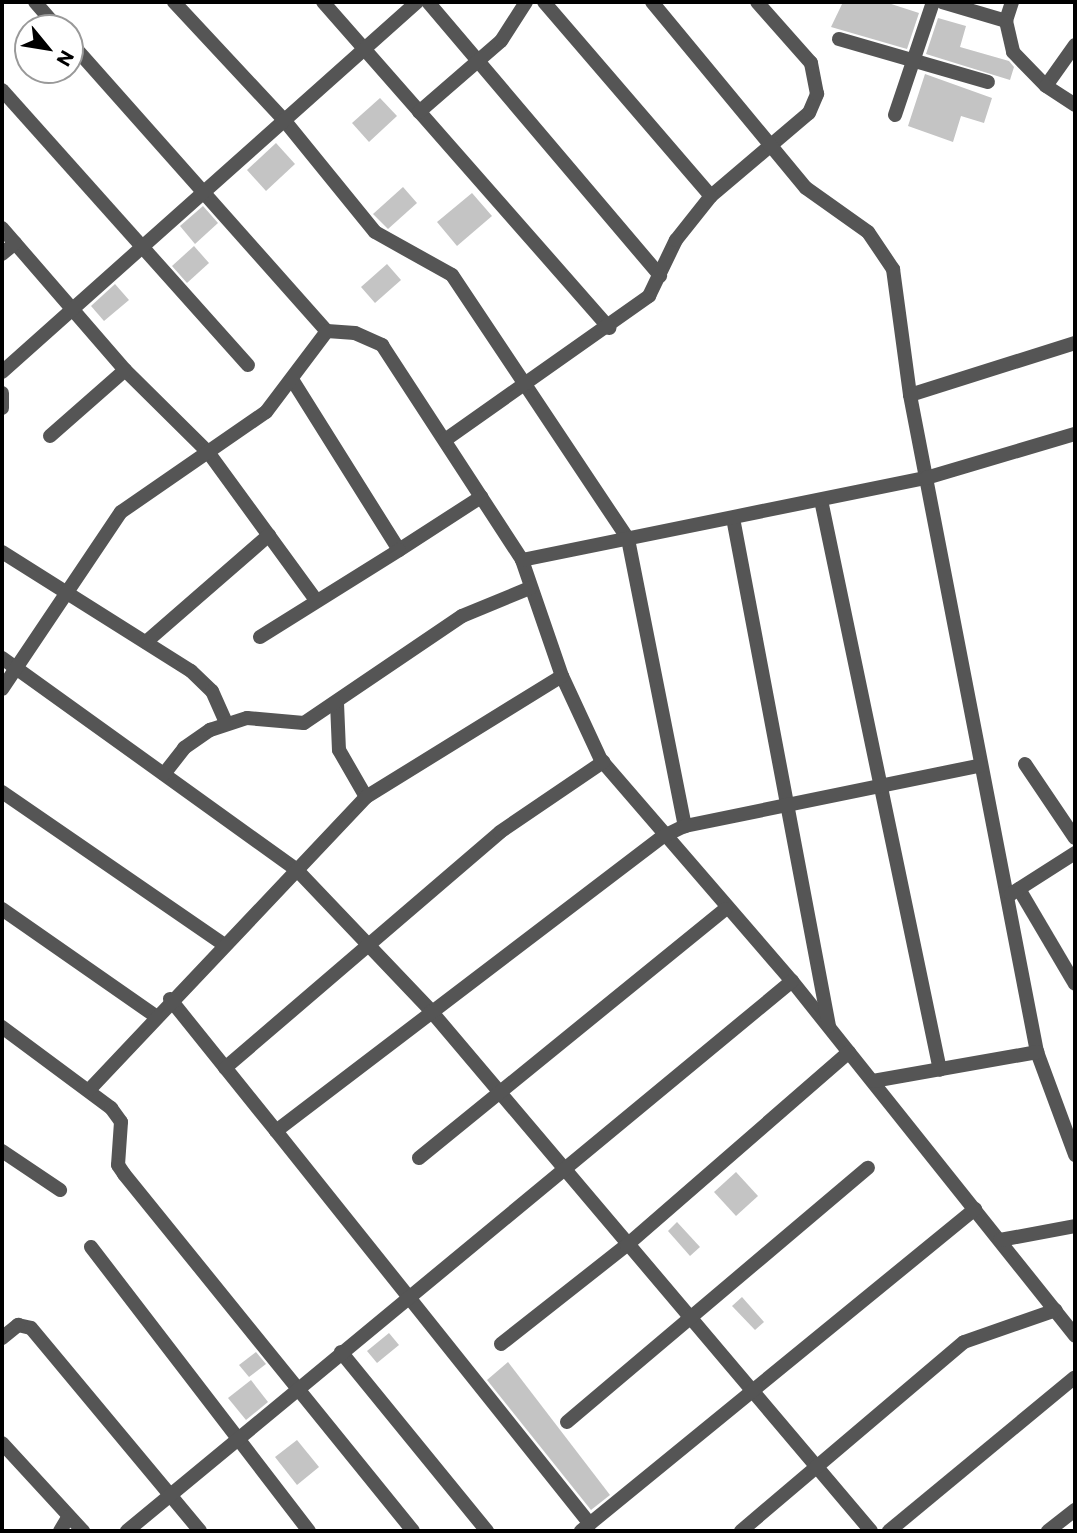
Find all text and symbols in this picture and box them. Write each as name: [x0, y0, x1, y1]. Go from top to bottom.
north arrow: [14, 14, 84, 84]
text: N: [52, 47, 79, 71]

